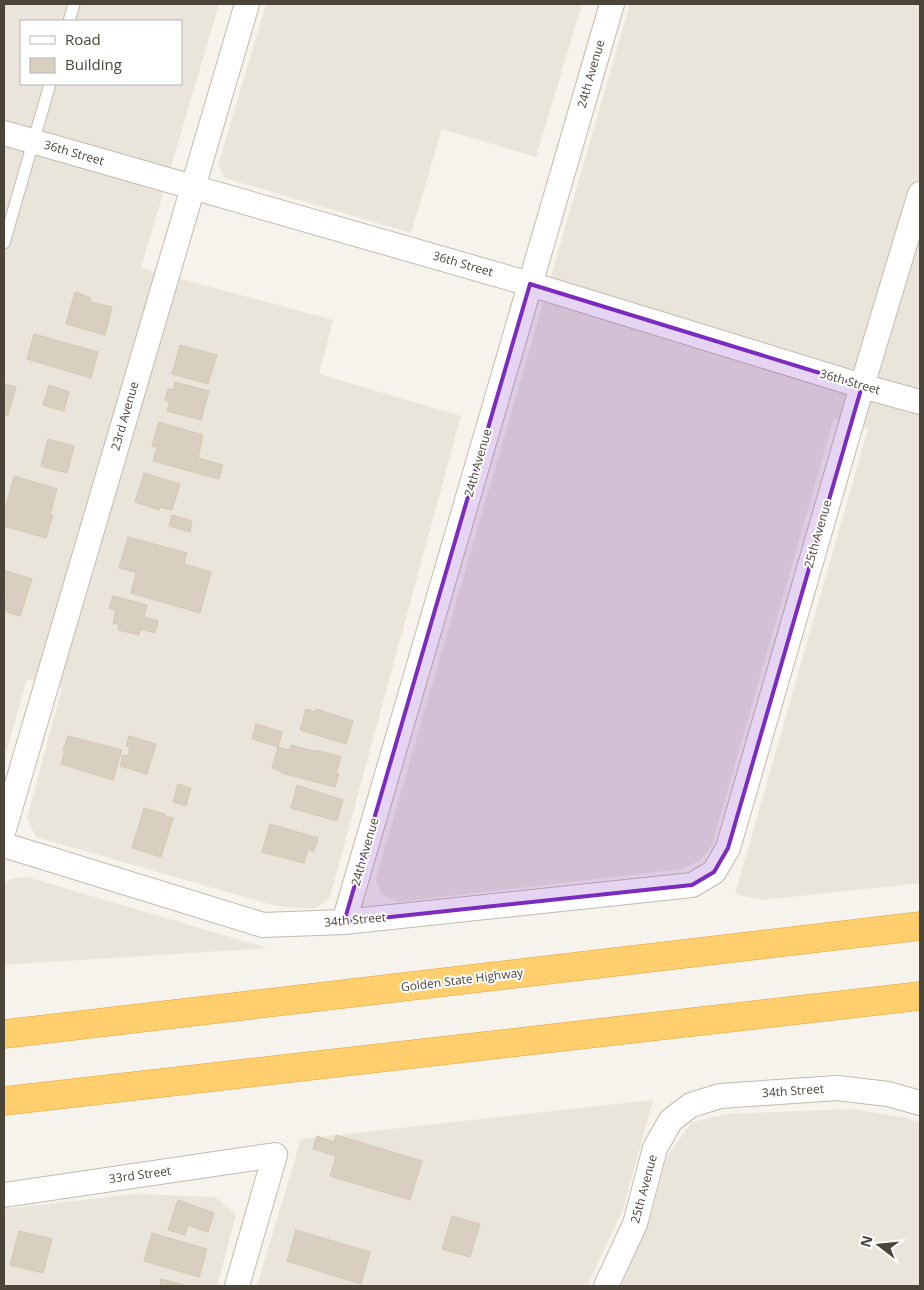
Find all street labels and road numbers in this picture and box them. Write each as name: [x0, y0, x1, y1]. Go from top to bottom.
street label: 24th Avenue: [573, 38, 608, 110]
street label: 36th Street: [42, 136, 106, 169]
street label: 36th Street: [431, 247, 495, 280]
street label: 36th Street: [818, 365, 882, 398]
street label: 23rd Avenue: [107, 379, 143, 452]
street label: 24th Avenue: [460, 427, 495, 499]
street label: 25th Avenue: [800, 498, 835, 570]
street label: 24th Avenue: [347, 816, 382, 888]
street label: 34th Street: [323, 908, 387, 931]
street label: Golden State Highway: [400, 963, 525, 995]
street label: 34th Street: [761, 1080, 824, 1101]
street label: 25th Avenue: [626, 1152, 661, 1225]
street label: 33rd Street: [108, 1162, 172, 1187]

